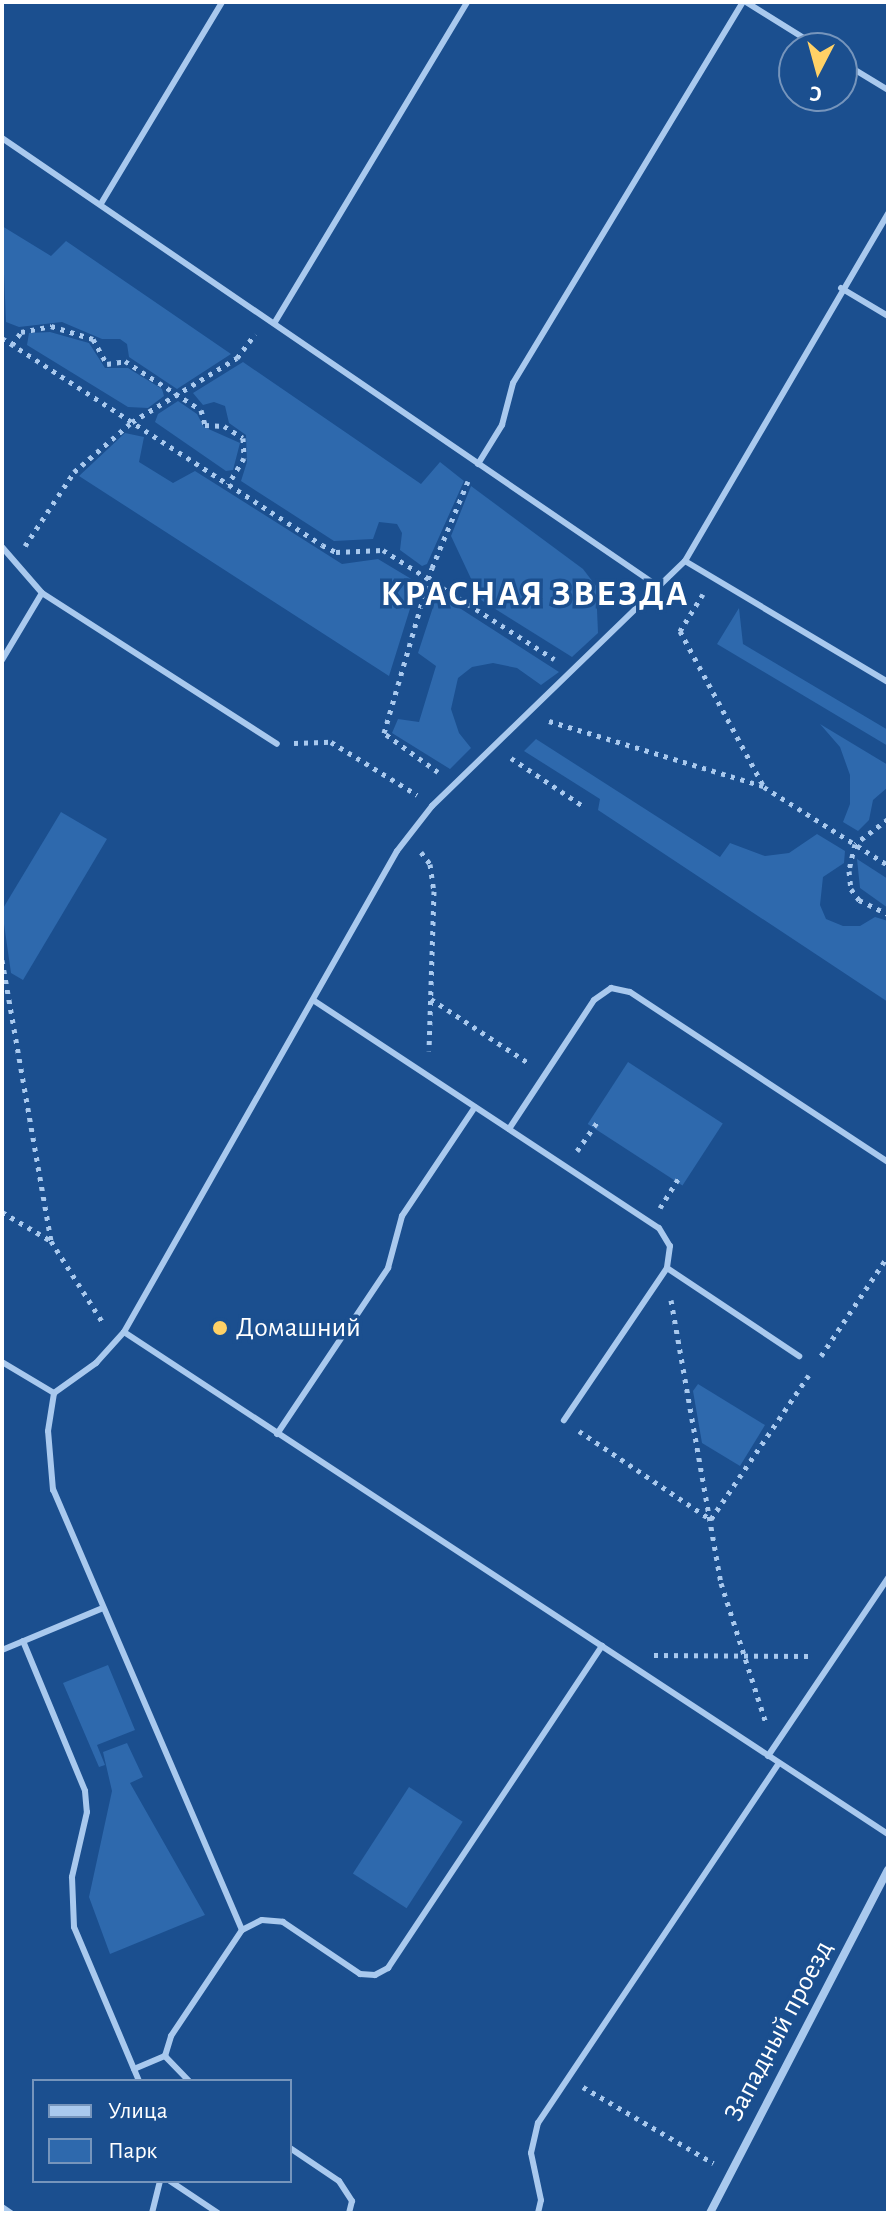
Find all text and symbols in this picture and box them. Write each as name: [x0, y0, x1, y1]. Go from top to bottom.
north arrow: [778, 32, 858, 112]
text: С: [809, 82, 823, 105]
district label: КРАСНАЯ ЗВЕЗДА: [380, 573, 690, 617]
place label: Домашний: [236, 1311, 361, 1345]
marker: Домашний: [211, 1319, 229, 1337]
street label: Западный проезд: [717, 1935, 841, 2127]
legend: [32, 2079, 292, 2183]
text: Улица: [108, 2099, 168, 2123]
text: Парк: [108, 2139, 157, 2163]

